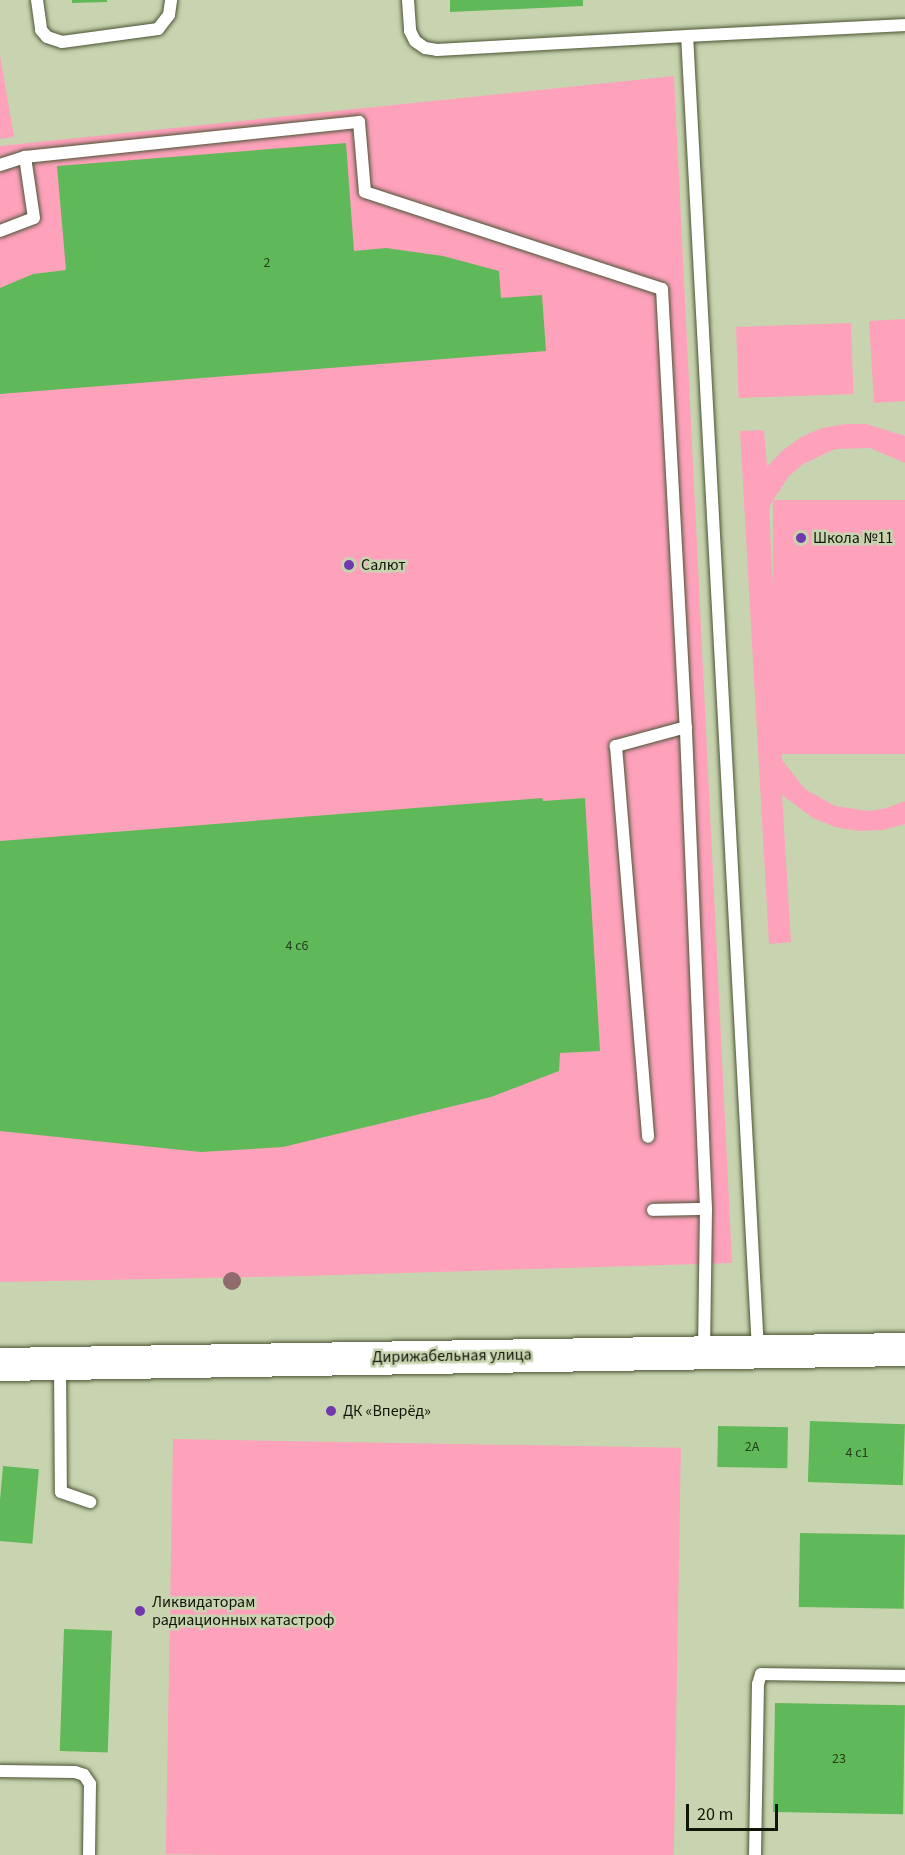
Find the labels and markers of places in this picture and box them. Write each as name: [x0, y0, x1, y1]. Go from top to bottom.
place label: Школа №11: [813, 528, 893, 548]
marker: Школа №11: [794, 531, 808, 545]
place label: Салют: [361, 555, 406, 575]
marker: Салют: [342, 558, 356, 572]
place label: ДК «Вперёд»: [343, 1401, 431, 1421]
marker: ДК «Вперёд»: [324, 1404, 338, 1418]
place label: Ликвидаторам радиационных катастроф: [152, 1592, 335, 1630]
marker: Ликвидаторам радиационных катастроф: [133, 1604, 147, 1618]

